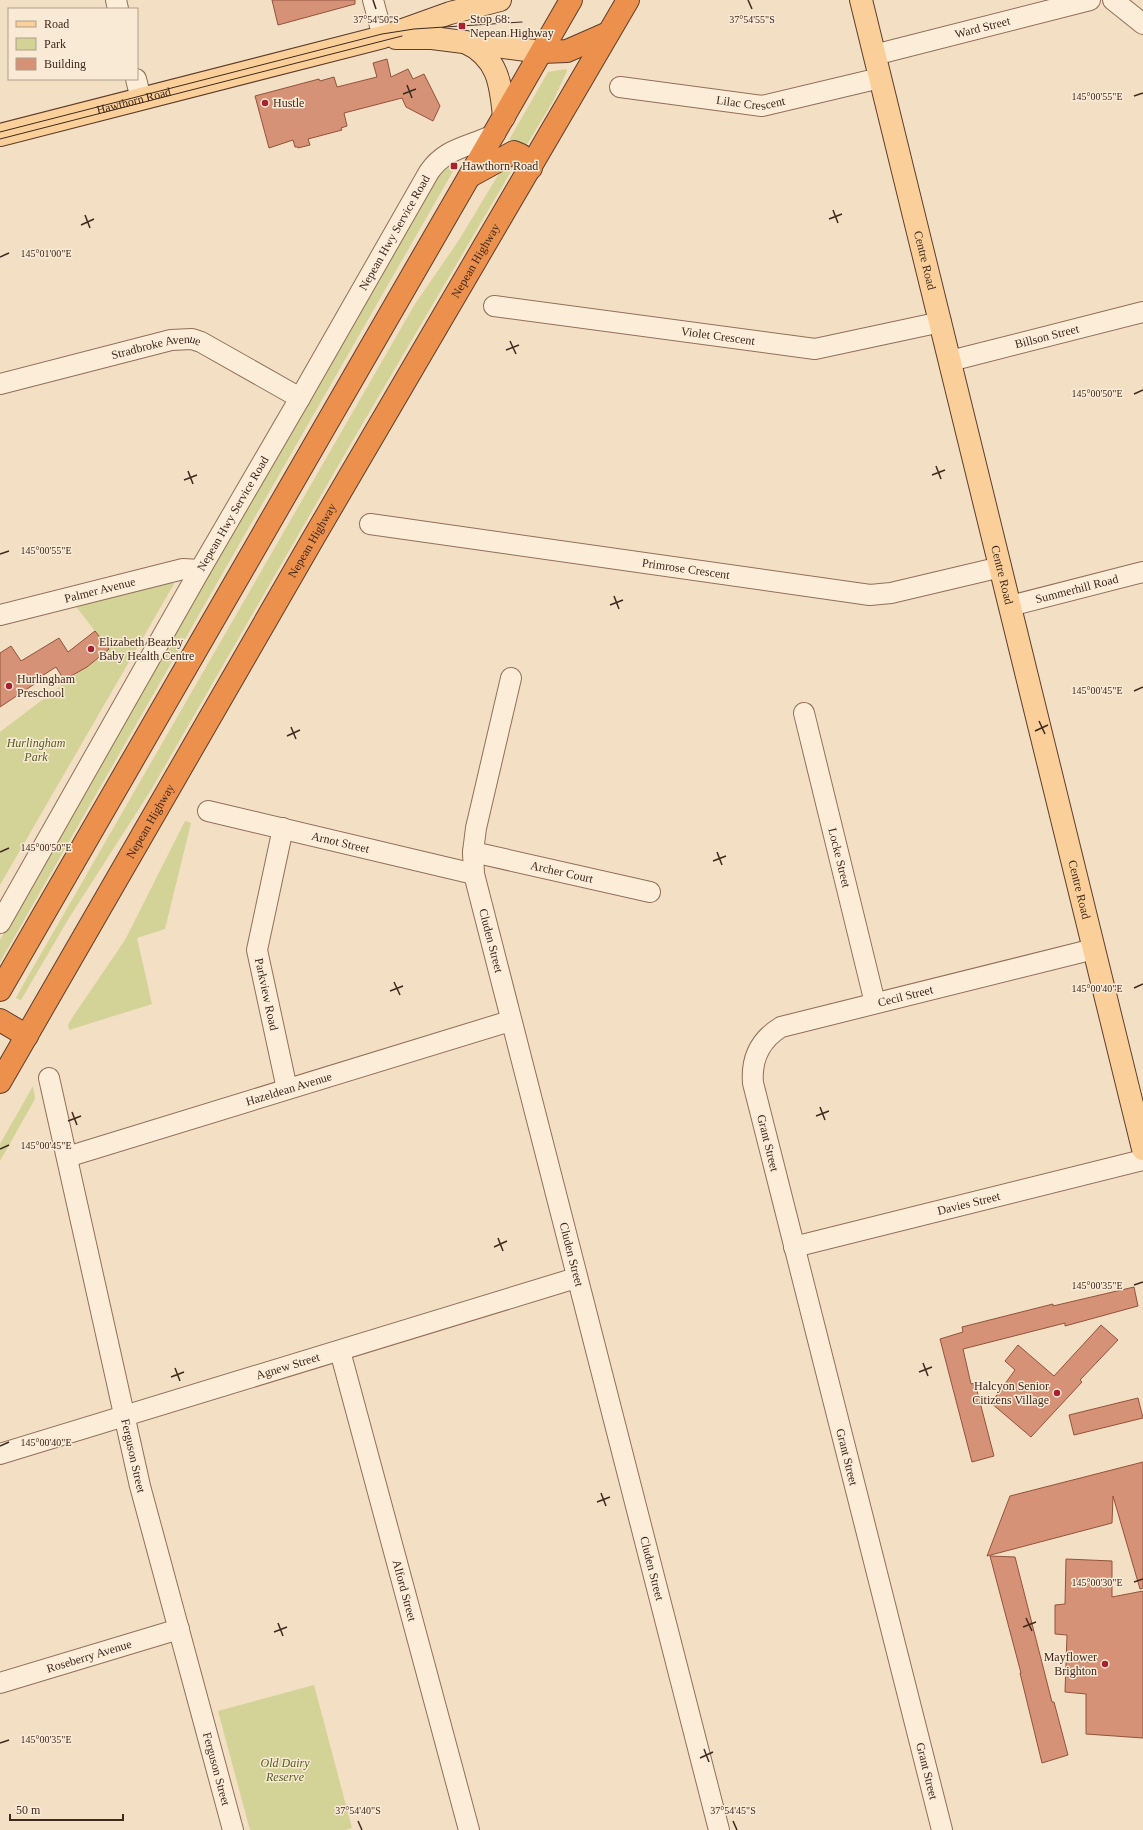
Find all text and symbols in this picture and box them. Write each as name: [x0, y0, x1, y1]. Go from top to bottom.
legend: [8, 8, 138, 80]
place label: Stop 68: Nepean Highway: [470, 12, 554, 40]
street label: Ward Street: [953, 13, 1012, 41]
text: 37°54'50"S: [353, 14, 399, 25]
text: 37°54'55"S: [729, 14, 775, 25]
text: Road: [44, 17, 69, 31]
marker: Stop 68: Nepean Highway: [457, 21, 467, 31]
text: Park: [44, 37, 66, 51]
text: Building: [44, 57, 86, 71]
street label: Hawthorn Road: [95, 85, 172, 117]
text: 145°00'55"E: [1072, 91, 1123, 102]
street label: Lilac Crescent: [715, 93, 787, 113]
place label: Hustle: [273, 96, 304, 110]
marker: Hustle: [260, 98, 270, 108]
place label: Hawthorn Road: [462, 159, 538, 173]
marker: Hawthorn Road: [449, 161, 459, 171]
street label: Nepean Hwy Service Road: [356, 173, 433, 293]
street label: Nepean Highway: [448, 221, 503, 300]
street label: Centre Road: [911, 229, 939, 291]
text: 145°01'00"E: [21, 248, 72, 259]
street label: Billson Street: [1013, 321, 1081, 351]
street label: Violet Crescent: [680, 324, 756, 348]
street label: Stradbroke Avenue: [110, 332, 203, 362]
text: 145°00'50"E: [1072, 388, 1123, 399]
street label: Nepean Hwy Service Road: [194, 454, 272, 573]
street label: Nepean Highway: [285, 501, 339, 580]
street label: Centre Road: [988, 544, 1016, 606]
text: 145°00'55"E: [21, 545, 72, 556]
street label: Primrose Crescent: [641, 556, 731, 582]
street label: Summerhill Road: [1034, 572, 1120, 606]
street label: Palmer Avenue: [63, 574, 137, 606]
place label: Elizabeth Beazby Baby Health Centre: [99, 635, 194, 663]
marker: Elizabeth Beazby Baby Health Centre: [86, 644, 96, 654]
place label: Hurlingham Preschool: [17, 672, 76, 700]
marker: Hurlingham Preschool: [4, 681, 14, 691]
text: 145°00'45"E: [1072, 685, 1123, 696]
park label: Hurlingham Park: [6, 736, 66, 764]
street label: Nepean Highway: [123, 781, 177, 861]
street label: Locke Street: [825, 826, 854, 890]
street label: Arnot Street: [310, 829, 371, 856]
text: 145°00'50"E: [21, 842, 72, 853]
street label: Archer Court: [529, 858, 595, 886]
street label: Centre Road: [1065, 859, 1093, 921]
street label: Cluden Street: [476, 907, 506, 975]
street label: Parkview Road: [252, 957, 281, 1032]
street label: Cecil Street: [876, 982, 935, 1010]
text: 145°00'40"E: [1072, 983, 1123, 994]
street label: Hazeldean Avenue: [244, 1069, 334, 1109]
street label: Grant Street: [754, 1113, 782, 1174]
text: 145°00'45"E: [21, 1140, 72, 1151]
street label: Davies Street: [936, 1189, 1002, 1218]
street label: Cluden Street: [557, 1221, 587, 1289]
text: 145°00'35"E: [1072, 1280, 1123, 1291]
street label: Agnew Street: [254, 1350, 322, 1382]
place label: Halcyon Senior Citizens Village: [972, 1379, 1049, 1407]
marker: Halcyon Senior Citizens Village: [1052, 1388, 1062, 1398]
street label: Ferguson Street: [118, 1417, 149, 1495]
street label: Grant Street: [833, 1427, 861, 1488]
text: 145°00'40"E: [21, 1437, 72, 1448]
street label: Cluden Street: [637, 1535, 667, 1603]
street label: Alford Street: [390, 1558, 420, 1623]
text: 145°00'30"E: [1072, 1577, 1123, 1588]
street label: Roseberry Avenue: [45, 1637, 133, 1676]
place label: Mayflower Brighton: [1044, 1650, 1097, 1678]
marker: Mayflower Brighton: [1100, 1659, 1110, 1669]
street label: Ferguson Street: [200, 1731, 233, 1808]
text: 145°00'35"E: [21, 1734, 72, 1745]
street label: Grant Street: [913, 1741, 941, 1802]
park label: Old Dairy Reserve: [261, 1756, 310, 1784]
scale bar: [10, 1796, 123, 1822]
text: 50 m: [16, 1803, 41, 1817]
text: 37°54'40"S: [335, 1805, 381, 1816]
text: 37°54'45"S: [710, 1805, 756, 1816]

